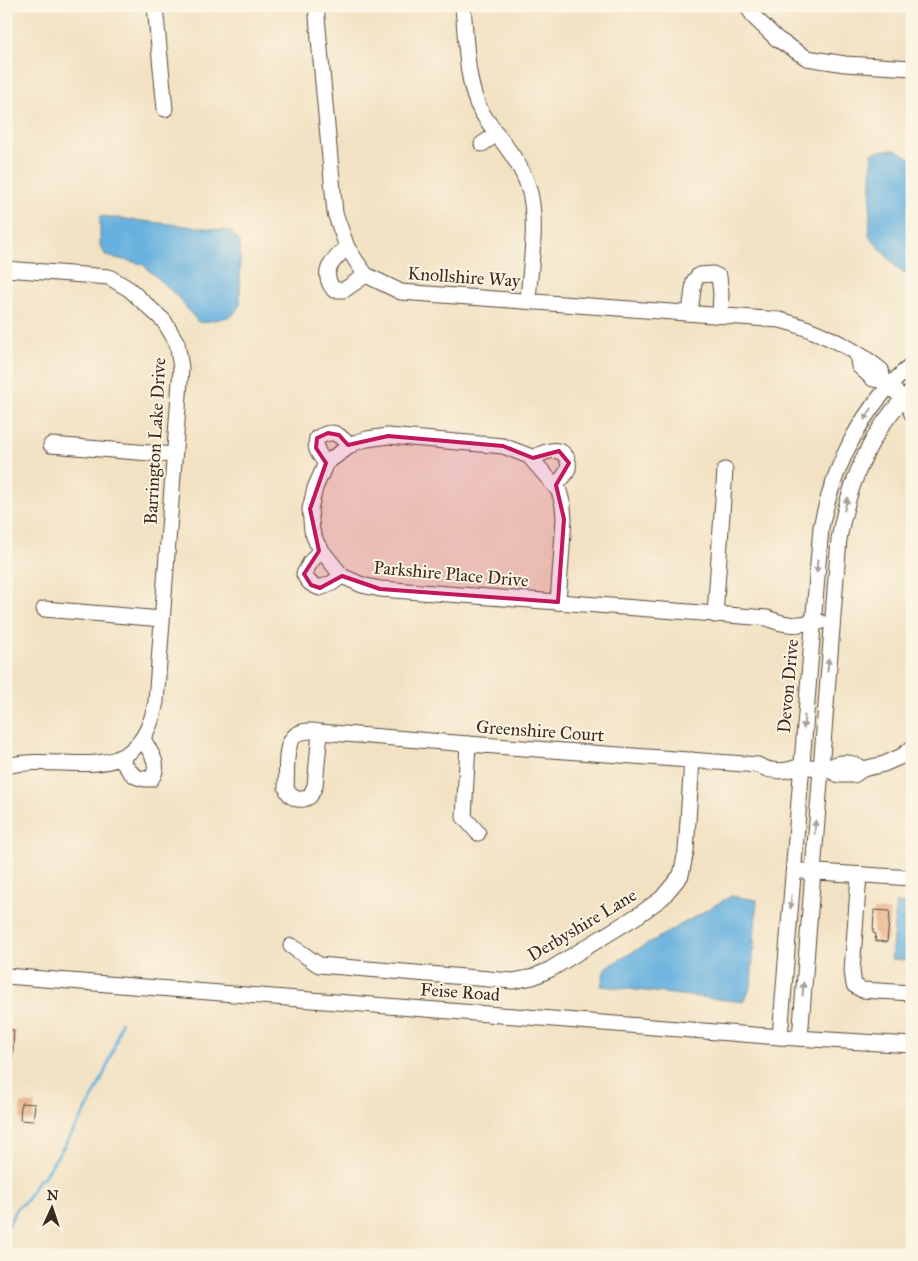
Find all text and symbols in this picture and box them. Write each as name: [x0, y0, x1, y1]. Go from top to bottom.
street label: Knollshire Way: [407, 262, 522, 292]
street label: Barrington Lake Drive: [140, 357, 171, 525]
one-way arrow: [863, 408, 873, 421]
one-way arrow: [843, 496, 851, 511]
street label: Parkshire Place Drive: [373, 556, 529, 592]
one-way arrow: [812, 558, 820, 574]
street label: Devon Drive: [773, 638, 803, 734]
one-way arrow: [824, 657, 832, 673]
one-way arrow: [800, 715, 808, 731]
street label: Greenshire Court: [475, 716, 605, 746]
one-way arrow: [812, 819, 820, 835]
street label: Derbyshire Lane: [524, 884, 640, 966]
one-way arrow: [786, 895, 794, 911]
street label: Feise Road: [419, 978, 501, 1006]
one-way arrow: [800, 981, 808, 997]
north arrow: [28, 1184, 78, 1234]
text: N: [46, 1187, 59, 1204]

